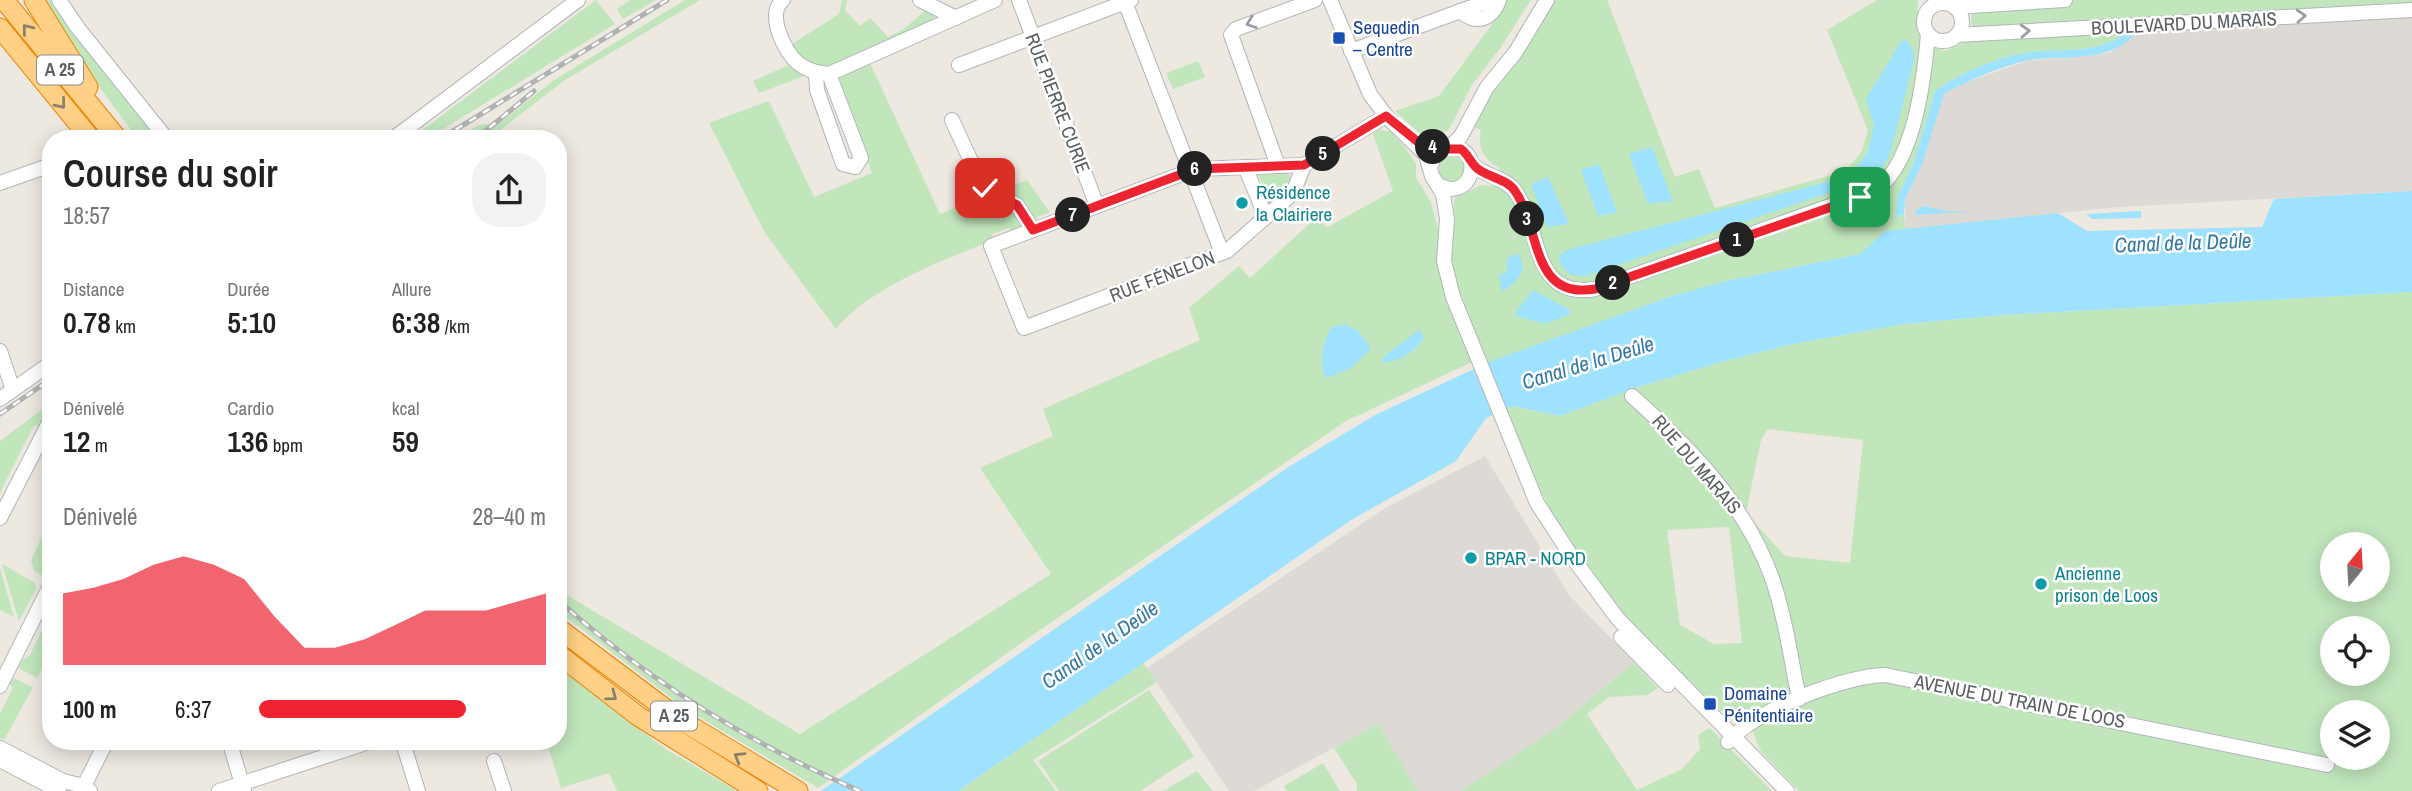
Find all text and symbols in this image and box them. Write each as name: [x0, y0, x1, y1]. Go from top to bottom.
street label: BOULEVARD DU MARAIS: [2091, 5, 2277, 41]
one-way arrow: [2296, 9, 2307, 24]
place label: Sequedin – Centre: [1353, 14, 1420, 62]
one-way arrow: [1246, 15, 1258, 29]
one-way arrow: [22, 24, 35, 36]
one-way arrow: [2020, 24, 2031, 39]
street label: RUE PIERRE CURIE: [1019, 29, 1097, 177]
marker: Sequedin – Centre: [1331, 30, 1347, 46]
road number: A 25: [37, 56, 83, 84]
one-way arrow: [53, 96, 66, 108]
pin: 4: [1416, 130, 1450, 164]
text: 4: [1428, 133, 1437, 159]
pin: 5: [1306, 136, 1340, 172]
text: 5: [1318, 140, 1327, 166]
text: Course du soir: [63, 148, 278, 199]
pin: 6: [1178, 152, 1212, 186]
button: share: [472, 153, 546, 227]
text: 6: [1190, 155, 1199, 181]
pin: [955, 158, 1015, 218]
pin: [1830, 167, 1890, 227]
icon: check: [966, 169, 1004, 207]
icon: arrive: [1841, 178, 1879, 216]
place label: Résidence la Clairiere: [1256, 179, 1332, 227]
marker: Résidence la Clairiere: [1234, 195, 1250, 211]
pin: 7: [1056, 198, 1090, 232]
text: 18:57: [63, 200, 110, 231]
text: 7: [1068, 201, 1077, 227]
pin: 3: [1510, 202, 1544, 236]
text: 3: [1522, 205, 1531, 231]
pin: 1: [1720, 222, 1754, 258]
text: 1: [1732, 226, 1741, 252]
water label: Canal de la Deûle: [2114, 226, 2252, 259]
street label: RUE FÉNELON: [1106, 244, 1218, 308]
pin: 2: [1596, 266, 1630, 300]
text: 2: [1608, 269, 1617, 295]
text: Distance: [63, 276, 124, 302]
text: Durée: [227, 276, 270, 302]
text: Allure: [392, 276, 431, 302]
text: 0.78: [63, 302, 111, 342]
text: 5:10: [227, 302, 276, 342]
text: 6:38: [392, 302, 440, 342]
text: km: [111, 313, 136, 339]
text: /km: [440, 313, 470, 339]
water label: Canal de la Deûle: [1518, 329, 1658, 396]
text: Dénivelé: [63, 395, 124, 421]
text: Cardio: [227, 395, 274, 421]
text: kcal: [392, 395, 419, 421]
street label: RUE DU MARAIS: [1647, 409, 1747, 519]
text: 12: [63, 421, 90, 461]
text: 136: [227, 421, 268, 461]
text: 59: [392, 421, 419, 461]
text: m: [90, 432, 108, 458]
text: bpm: [268, 432, 303, 458]
text: Dénivelé: [63, 501, 137, 532]
text: 28–40 m: [473, 501, 546, 532]
north arrow: [2320, 532, 2390, 602]
map controls: [2320, 532, 2390, 770]
place label: BPAR - NORD: [1485, 545, 1586, 571]
marker: BPAR - NORD: [1463, 550, 1479, 566]
place label: Ancienne prison de Loos: [2054, 560, 2158, 608]
marker: Ancienne prison de Loos: [2033, 576, 2049, 592]
water label: Canal de la Deûle: [1035, 593, 1164, 696]
button: locate: [2320, 616, 2390, 686]
street label: AVENUE DU TRAIN DE LOOS: [1911, 668, 2128, 734]
place label: Domaine Pénitentiaire: [1724, 680, 1813, 728]
one-way arrow: [604, 688, 617, 700]
text: 100 m: [63, 694, 116, 725]
text: 6:37: [175, 694, 212, 725]
marker: Domaine Pénitentiaire: [1702, 696, 1718, 712]
button: layers: [2320, 700, 2390, 770]
road number: A 25: [651, 702, 697, 730]
one-way arrow: [734, 752, 747, 765]

